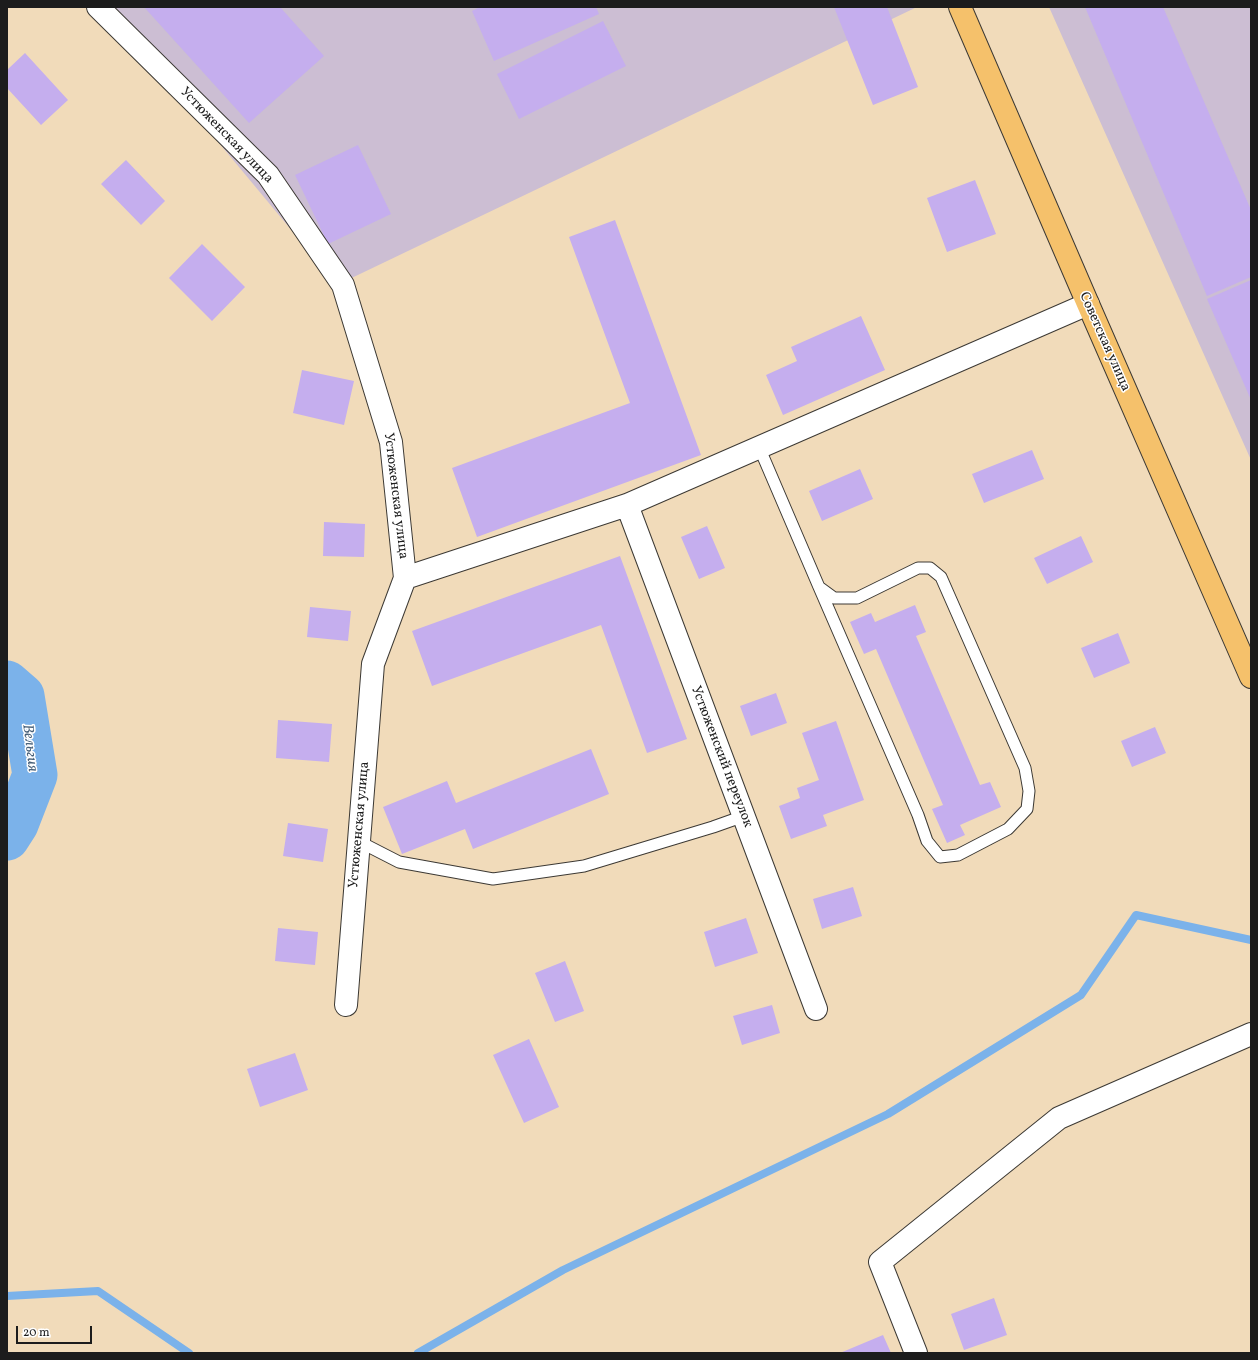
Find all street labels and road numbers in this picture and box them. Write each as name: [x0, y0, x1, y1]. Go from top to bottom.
street label: Устюженская улица: [176, 84, 276, 188]
street label: Советская улица: [1075, 290, 1133, 394]
street label: Устюженская улица: [379, 432, 411, 560]
street label: Устюженский переулок: [686, 684, 756, 830]
street label: Устюженская улица: [346, 761, 374, 889]

